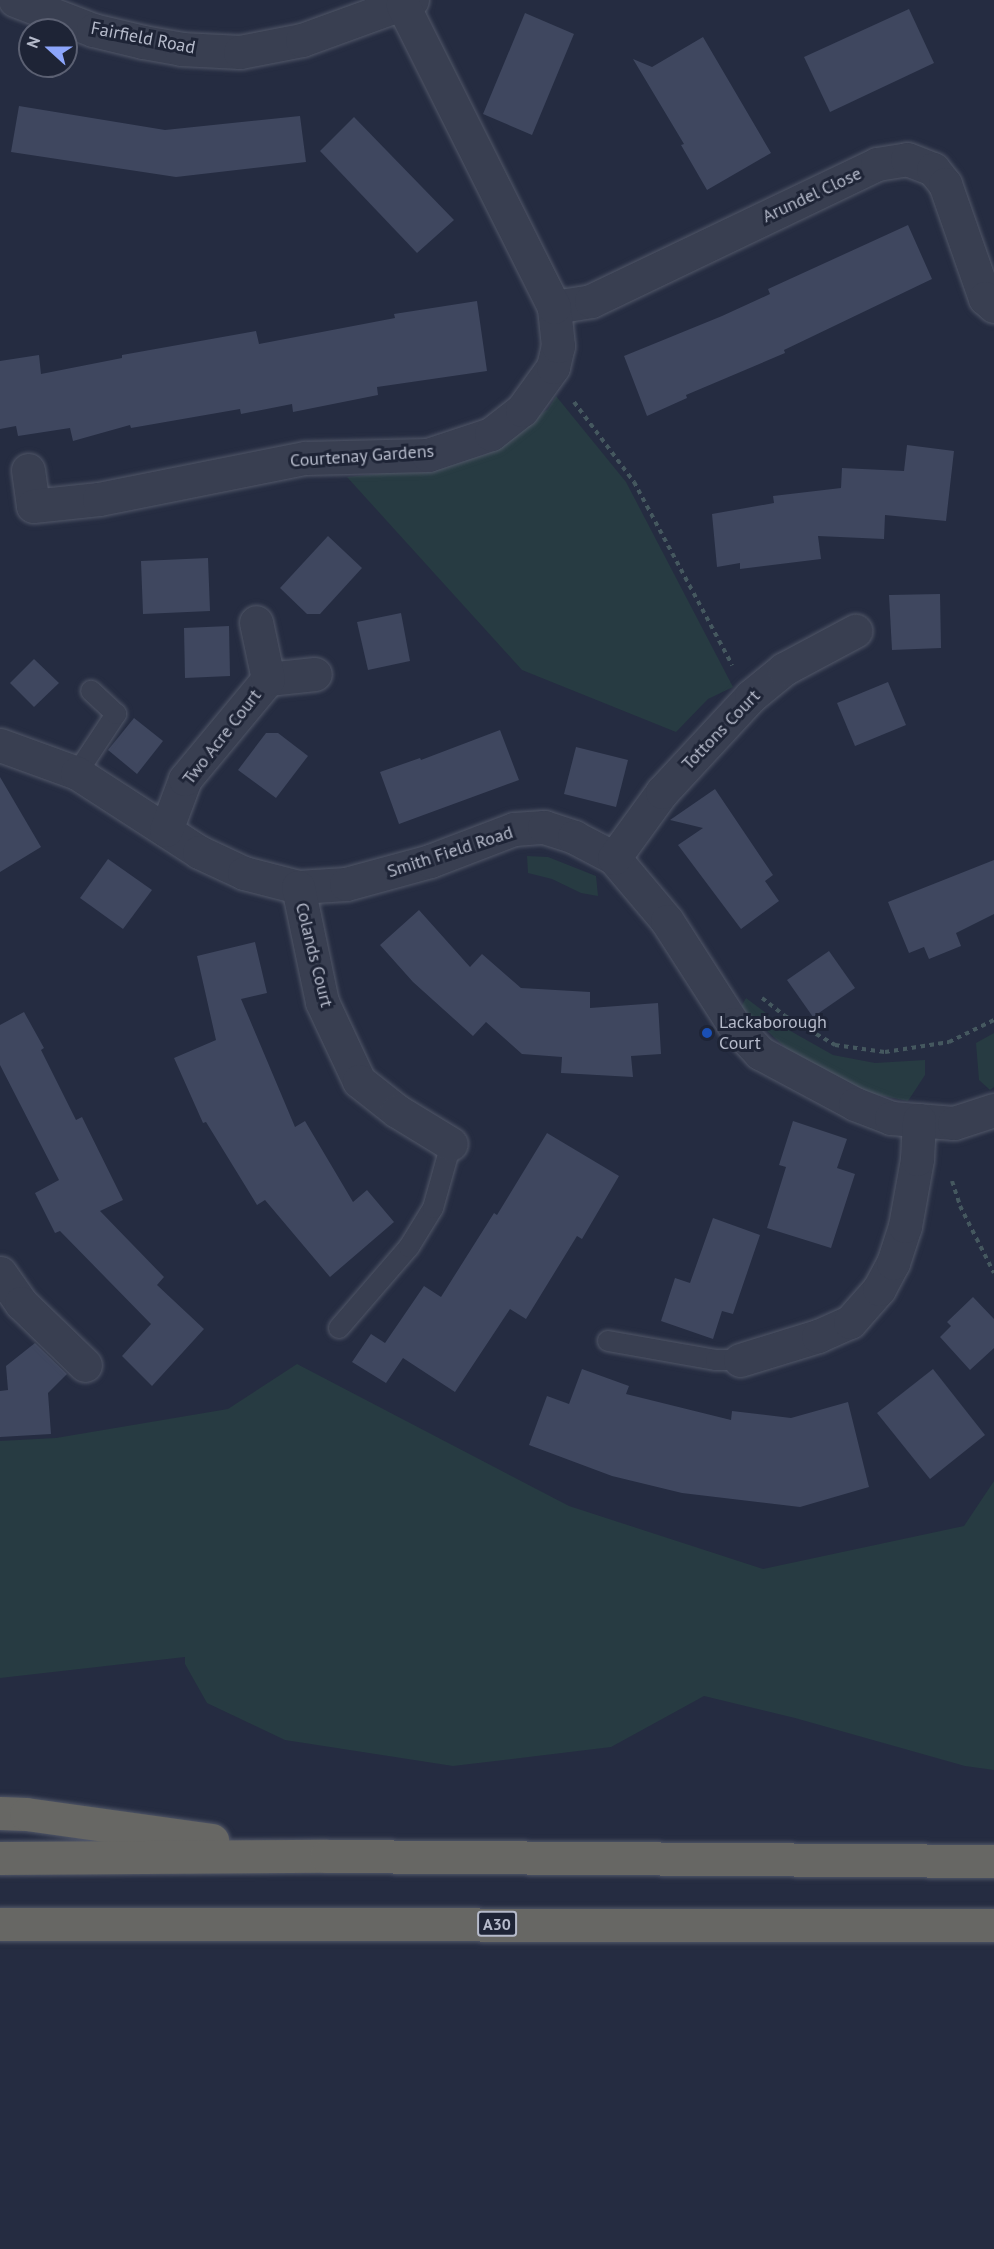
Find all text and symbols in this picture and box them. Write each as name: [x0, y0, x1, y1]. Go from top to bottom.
street label: Fairfield Road: [89, 17, 197, 59]
north arrow: [18, 18, 78, 78]
text: N: [22, 34, 44, 51]
street label: Arundel Close: [759, 163, 865, 227]
street label: Courtenay Gardens: [289, 440, 435, 472]
street label: Two Acre Court: [178, 685, 266, 789]
street label: Tottons Court: [677, 685, 765, 775]
street label: Smith Field Road: [384, 822, 516, 882]
street label: Colands Court: [291, 900, 337, 1010]
place label: Lackaborough Court: [719, 1012, 827, 1054]
marker: Lackaborough Court: [700, 1026, 714, 1040]
road number: A30: [476, 1911, 518, 1937]

